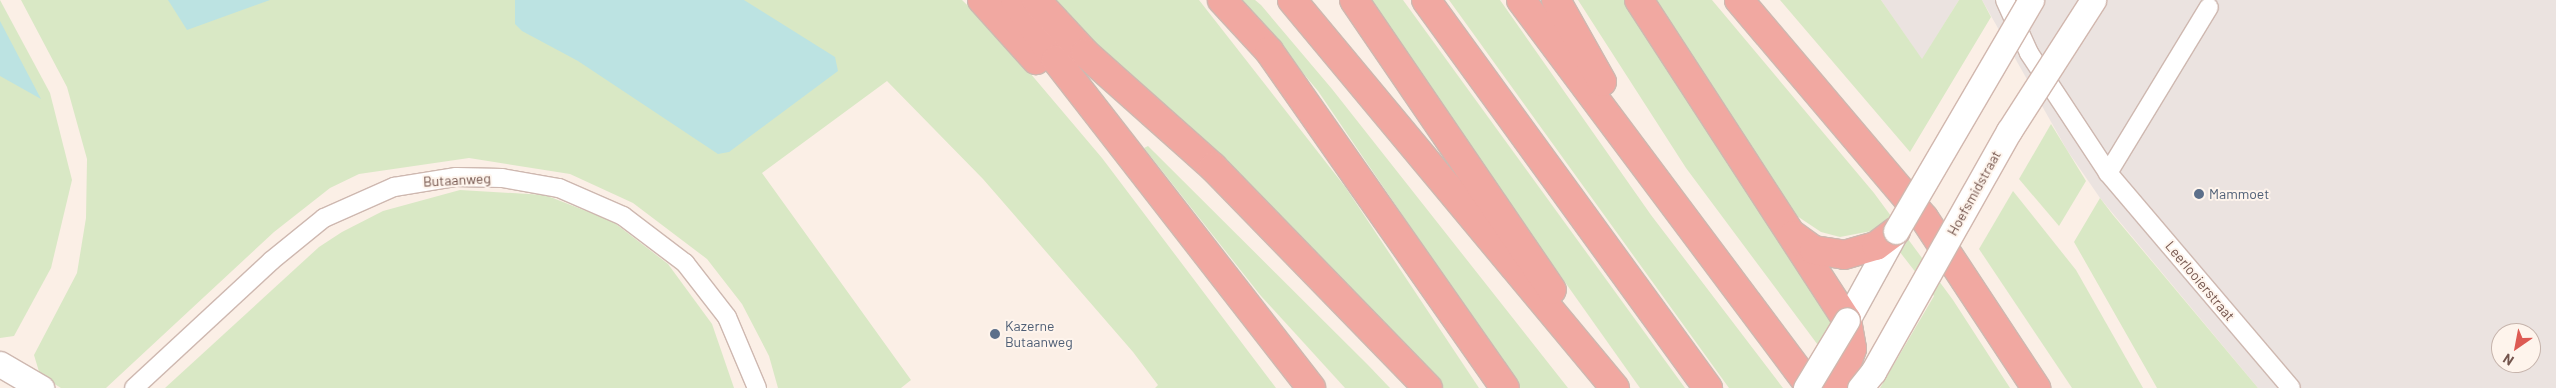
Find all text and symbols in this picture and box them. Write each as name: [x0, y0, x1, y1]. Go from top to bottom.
street label: Hoefsmidstraat: [1944, 148, 2004, 238]
street label: Butaanweg: [423, 170, 491, 190]
place label: Mammoet: [2209, 186, 2269, 202]
marker: Mammoet: [2193, 188, 2205, 200]
street label: Leerlooierstraat: [2162, 238, 2238, 324]
place label: Kazerne Butaanweg: [1005, 318, 1073, 351]
north arrow: [2491, 323, 2541, 373]
marker: Kazerne Butaanweg: [989, 328, 1001, 340]
text: N: [2500, 350, 2517, 370]

